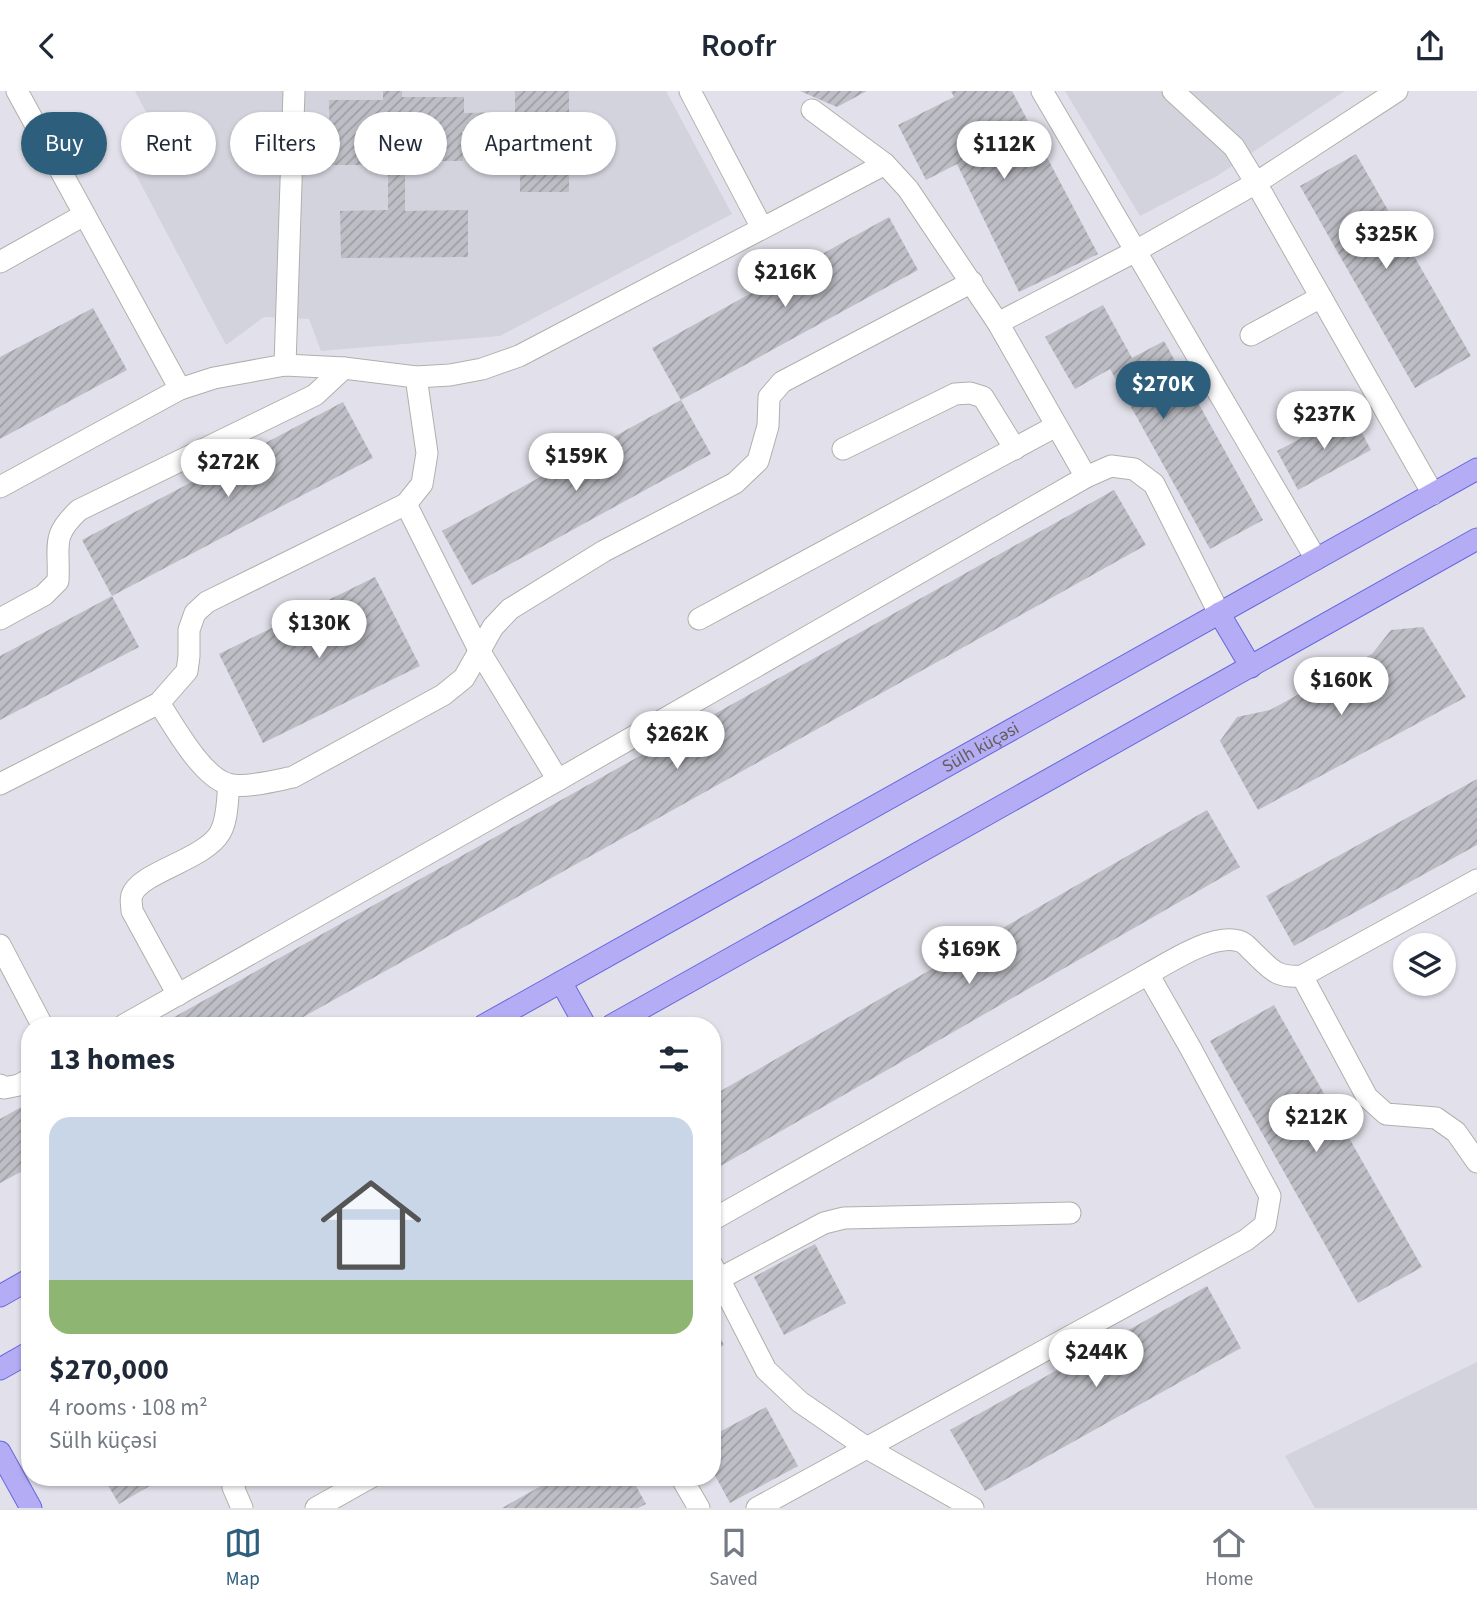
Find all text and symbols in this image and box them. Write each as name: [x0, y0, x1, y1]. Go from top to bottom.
text: Roofr: [701, 23, 776, 69]
icon: back: [28, 27, 66, 65]
icon: share: [1411, 27, 1449, 65]
chip: Buy: [21, 112, 107, 175]
chip: Rent: [121, 112, 216, 175]
chip: Filters: [230, 112, 340, 175]
chip: New: [354, 112, 447, 175]
chip: Apartment: [461, 112, 616, 175]
pin: $112K: [955, 122, 1053, 181]
text: $112K: [973, 127, 1035, 160]
pin: $325K: [1337, 211, 1435, 271]
text: $325K: [1355, 217, 1417, 250]
pin: $216K: [736, 249, 834, 309]
text: $216K: [754, 255, 816, 288]
pin: $270K: [1114, 361, 1212, 421]
text: $270K: [1132, 367, 1194, 400]
pin: $237K: [1275, 391, 1373, 451]
text: $237K: [1293, 397, 1355, 430]
pin: $159K: [527, 433, 625, 493]
pin: $272K: [179, 439, 277, 499]
text: $159K: [545, 439, 607, 472]
text: $272K: [197, 445, 259, 478]
pin: $130K: [270, 601, 368, 660]
text: $130K: [288, 606, 350, 639]
pin: $160K: [1292, 657, 1390, 717]
text: $160K: [1310, 663, 1372, 696]
pin: $262K: [628, 711, 726, 771]
street label: Sülh küçəsi: [937, 715, 1024, 779]
text: $262K: [646, 717, 708, 750]
pin: $169K: [920, 927, 1018, 986]
text: $169K: [938, 932, 1000, 965]
map controls: [1393, 933, 1456, 996]
button: layers: [1393, 933, 1456, 996]
text: 13 homes: [49, 1038, 175, 1081]
icon: filters: [655, 1040, 693, 1078]
pin: $212K: [1267, 1095, 1365, 1154]
text: $212K: [1285, 1100, 1347, 1133]
icon: home: [308, 1162, 434, 1288]
pin: $244K: [1047, 1329, 1145, 1389]
text: $244K: [1065, 1335, 1127, 1368]
text: $270,000: [49, 1348, 169, 1391]
text: 4 rooms · 108 m²: [49, 1391, 208, 1424]
text: Sülh küçəsi: [49, 1424, 158, 1457]
tab: Map: [224, 1524, 262, 1593]
tab: Saved: [709, 1524, 758, 1593]
tab: Home: [1205, 1524, 1253, 1593]

